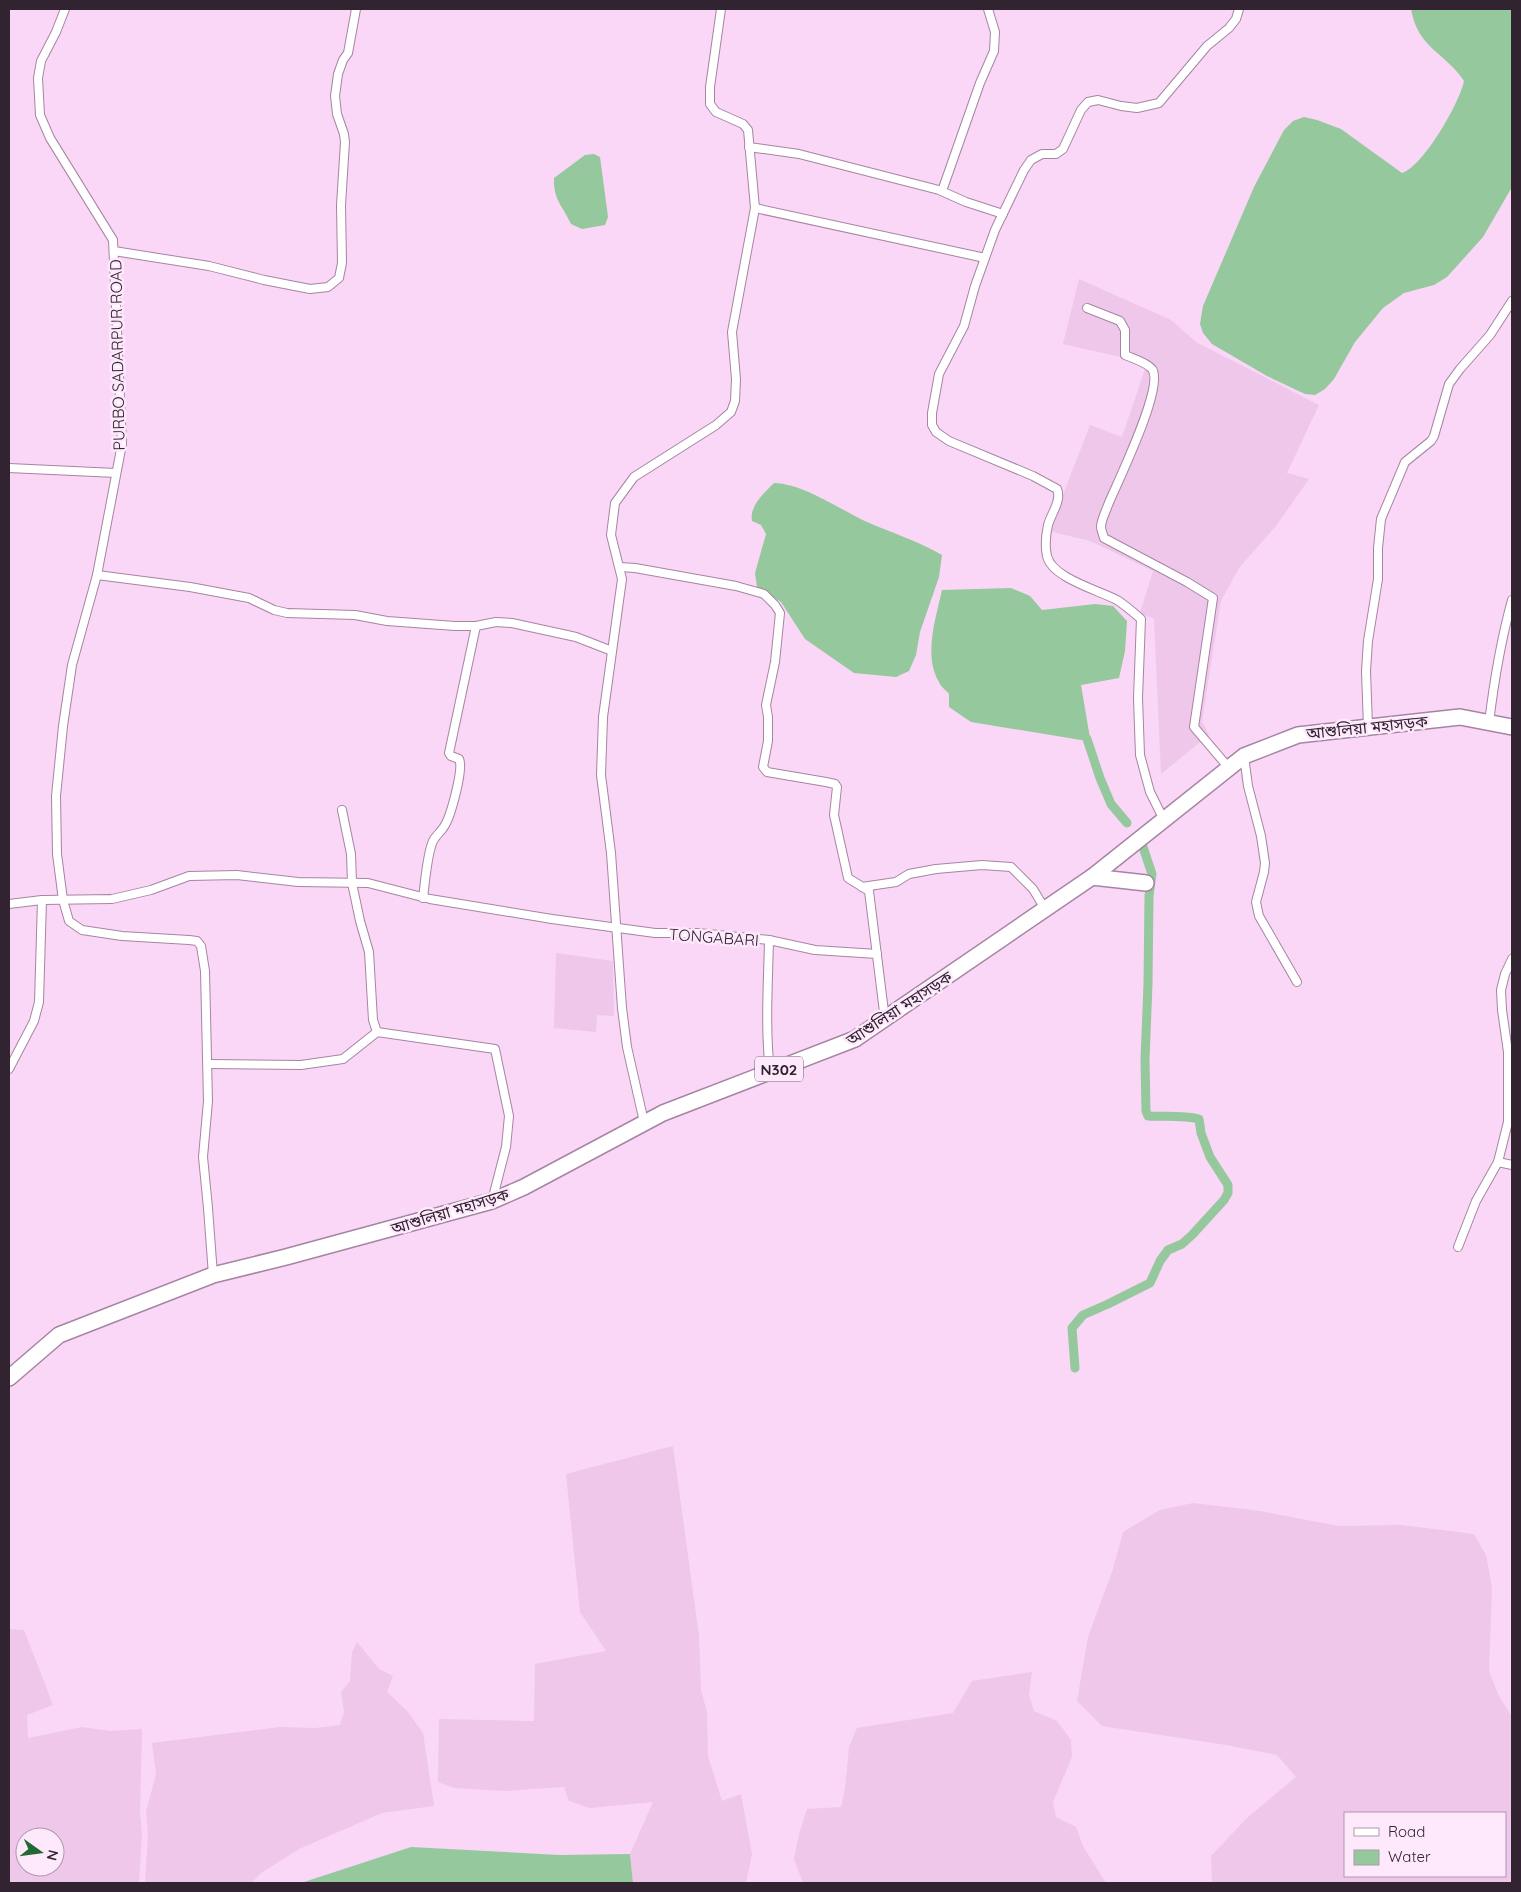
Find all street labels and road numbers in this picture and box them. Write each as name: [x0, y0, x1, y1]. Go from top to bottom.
street label: PURBO SADARPUR ROAD: [105, 259, 129, 451]
street label: আশুলিয়া মহাসড়ক: [1304, 711, 1430, 743]
street label: TONGABARI: [668, 924, 760, 950]
street label: আশুলিয়া মহাসড়ক: [841, 966, 957, 1050]
road number: N302: [755, 1056, 803, 1082]
street label: আশুলিয়া মহাসড়ক: [388, 1183, 512, 1239]

